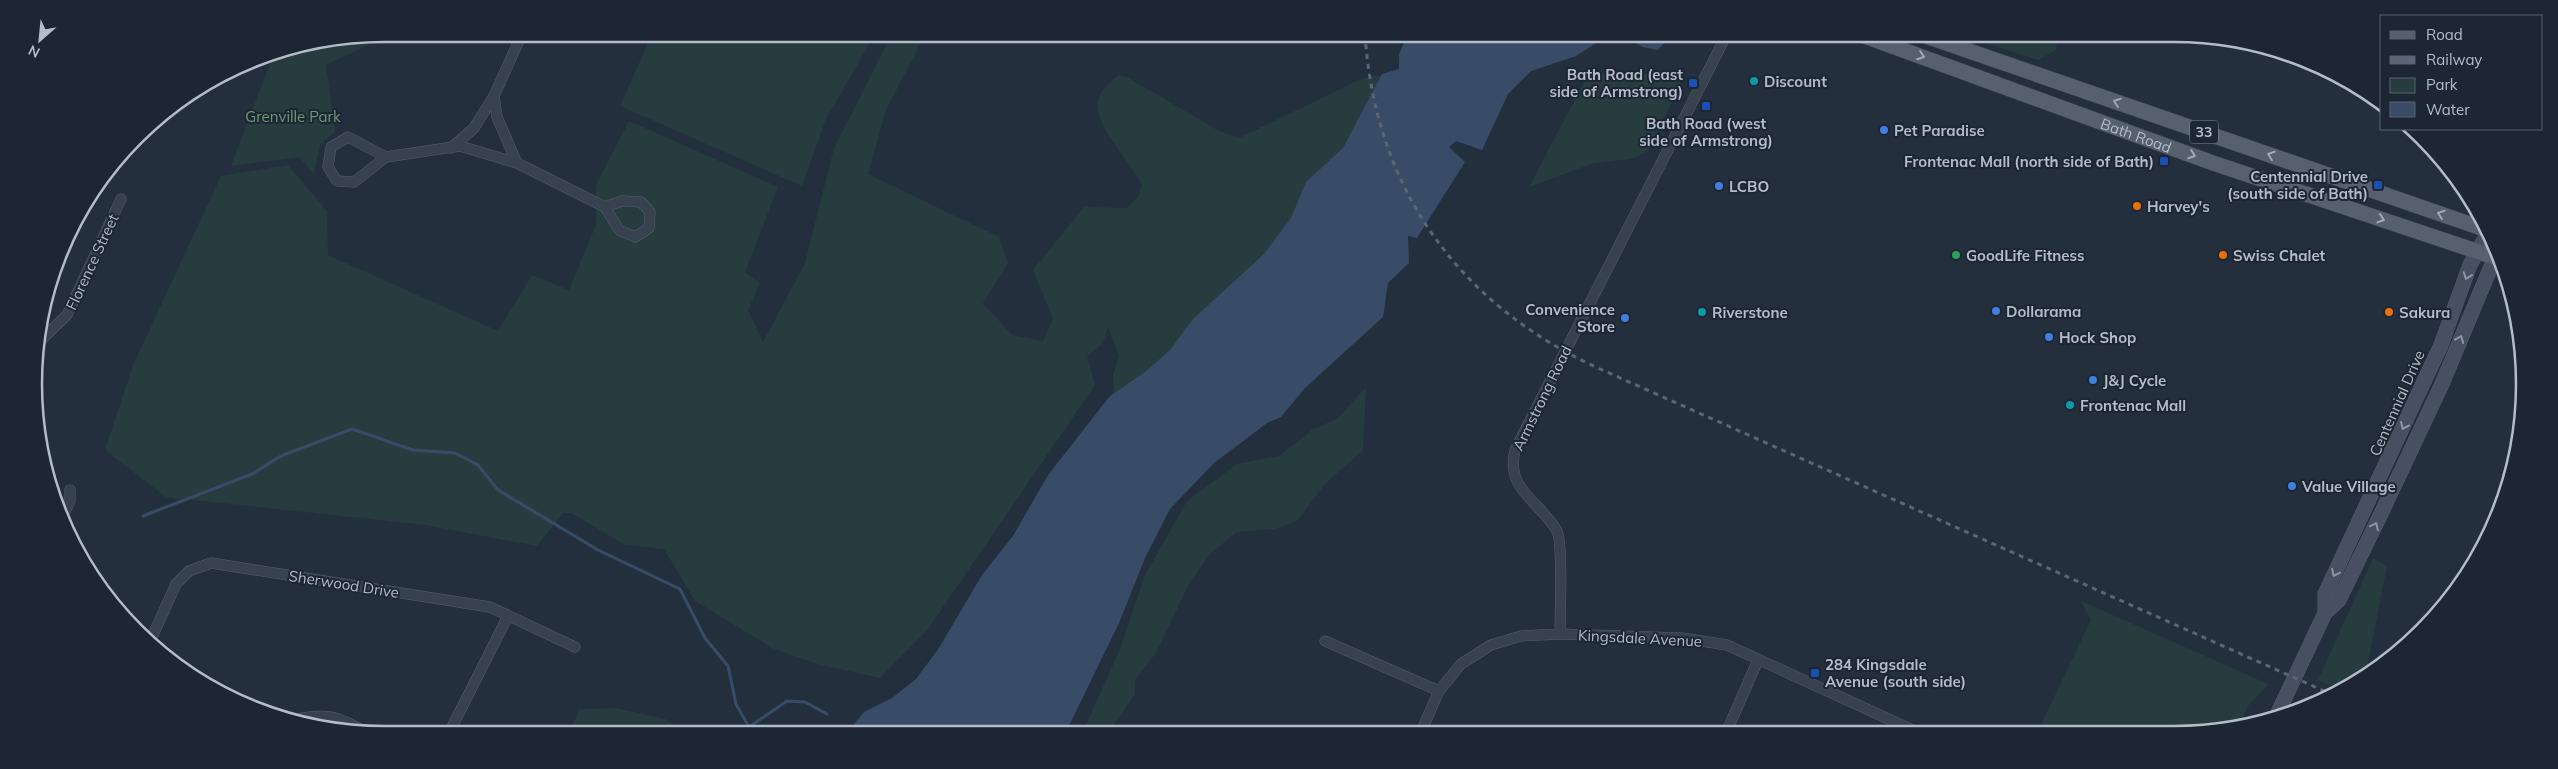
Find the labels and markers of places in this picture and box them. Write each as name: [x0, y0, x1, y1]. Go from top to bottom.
place label: Bath Road (east side of Armstrong): [1549, 65, 1683, 101]
place label: Discount: [1764, 72, 1827, 91]
marker: Discount: [1748, 75, 1760, 87]
marker: Bath Road (east side of Armstrong): [1687, 77, 1699, 89]
marker: Bath Road (west side of Armstrong): [1700, 100, 1712, 112]
place label: Bath Road (west side of Armstrong): [1639, 114, 1773, 150]
place label: Pet Paradise: [1894, 121, 1985, 140]
marker: Pet Paradise: [1878, 124, 1890, 136]
place label: Frontenac Mall (north side of Bath): [1904, 152, 2154, 171]
marker: Frontenac Mall (north side of Bath): [2158, 155, 2170, 167]
place label: Centennial Drive (south side of Bath): [2227, 167, 2368, 203]
place label: LCBO: [1729, 177, 1769, 196]
marker: Centennial Drive (south side of Bath): [2372, 179, 2384, 191]
marker: LCBO: [1713, 180, 1725, 192]
place label: Harvey's: [2147, 197, 2210, 216]
marker: Harvey's: [2131, 200, 2143, 212]
place label: GoodLife Fitness: [1966, 246, 2085, 265]
place label: Swiss Chalet: [2233, 246, 2326, 265]
marker: GoodLife Fitness: [1950, 249, 1962, 261]
marker: Swiss Chalet: [2217, 249, 2229, 261]
place label: Convenience Store: [1525, 300, 1615, 336]
place label: Dollarama: [2006, 302, 2081, 321]
place label: Riverstone: [1712, 303, 1788, 322]
place label: Sakura: [2399, 303, 2450, 322]
marker: Dollarama: [1990, 305, 2002, 317]
marker: Riverstone: [1696, 306, 1708, 318]
marker: Sakura: [2383, 306, 2395, 318]
marker: Convenience Store: [1619, 312, 1631, 324]
place label: Hock Shop: [2059, 328, 2136, 347]
marker: Hock Shop: [2043, 331, 2055, 343]
place label: J&J Cycle: [2103, 371, 2166, 390]
marker: J&J Cycle: [2087, 374, 2099, 386]
place label: Frontenac Mall: [2080, 396, 2186, 415]
marker: Frontenac Mall: [2064, 399, 2076, 411]
place label: Value Village: [2301, 477, 2396, 496]
marker: Value Village: [2286, 480, 2298, 492]
place label: 284 Kingsdale Avenue (south side): [1825, 655, 1966, 691]
marker: 284 Kingsdale Avenue (south side): [1809, 667, 1821, 679]

